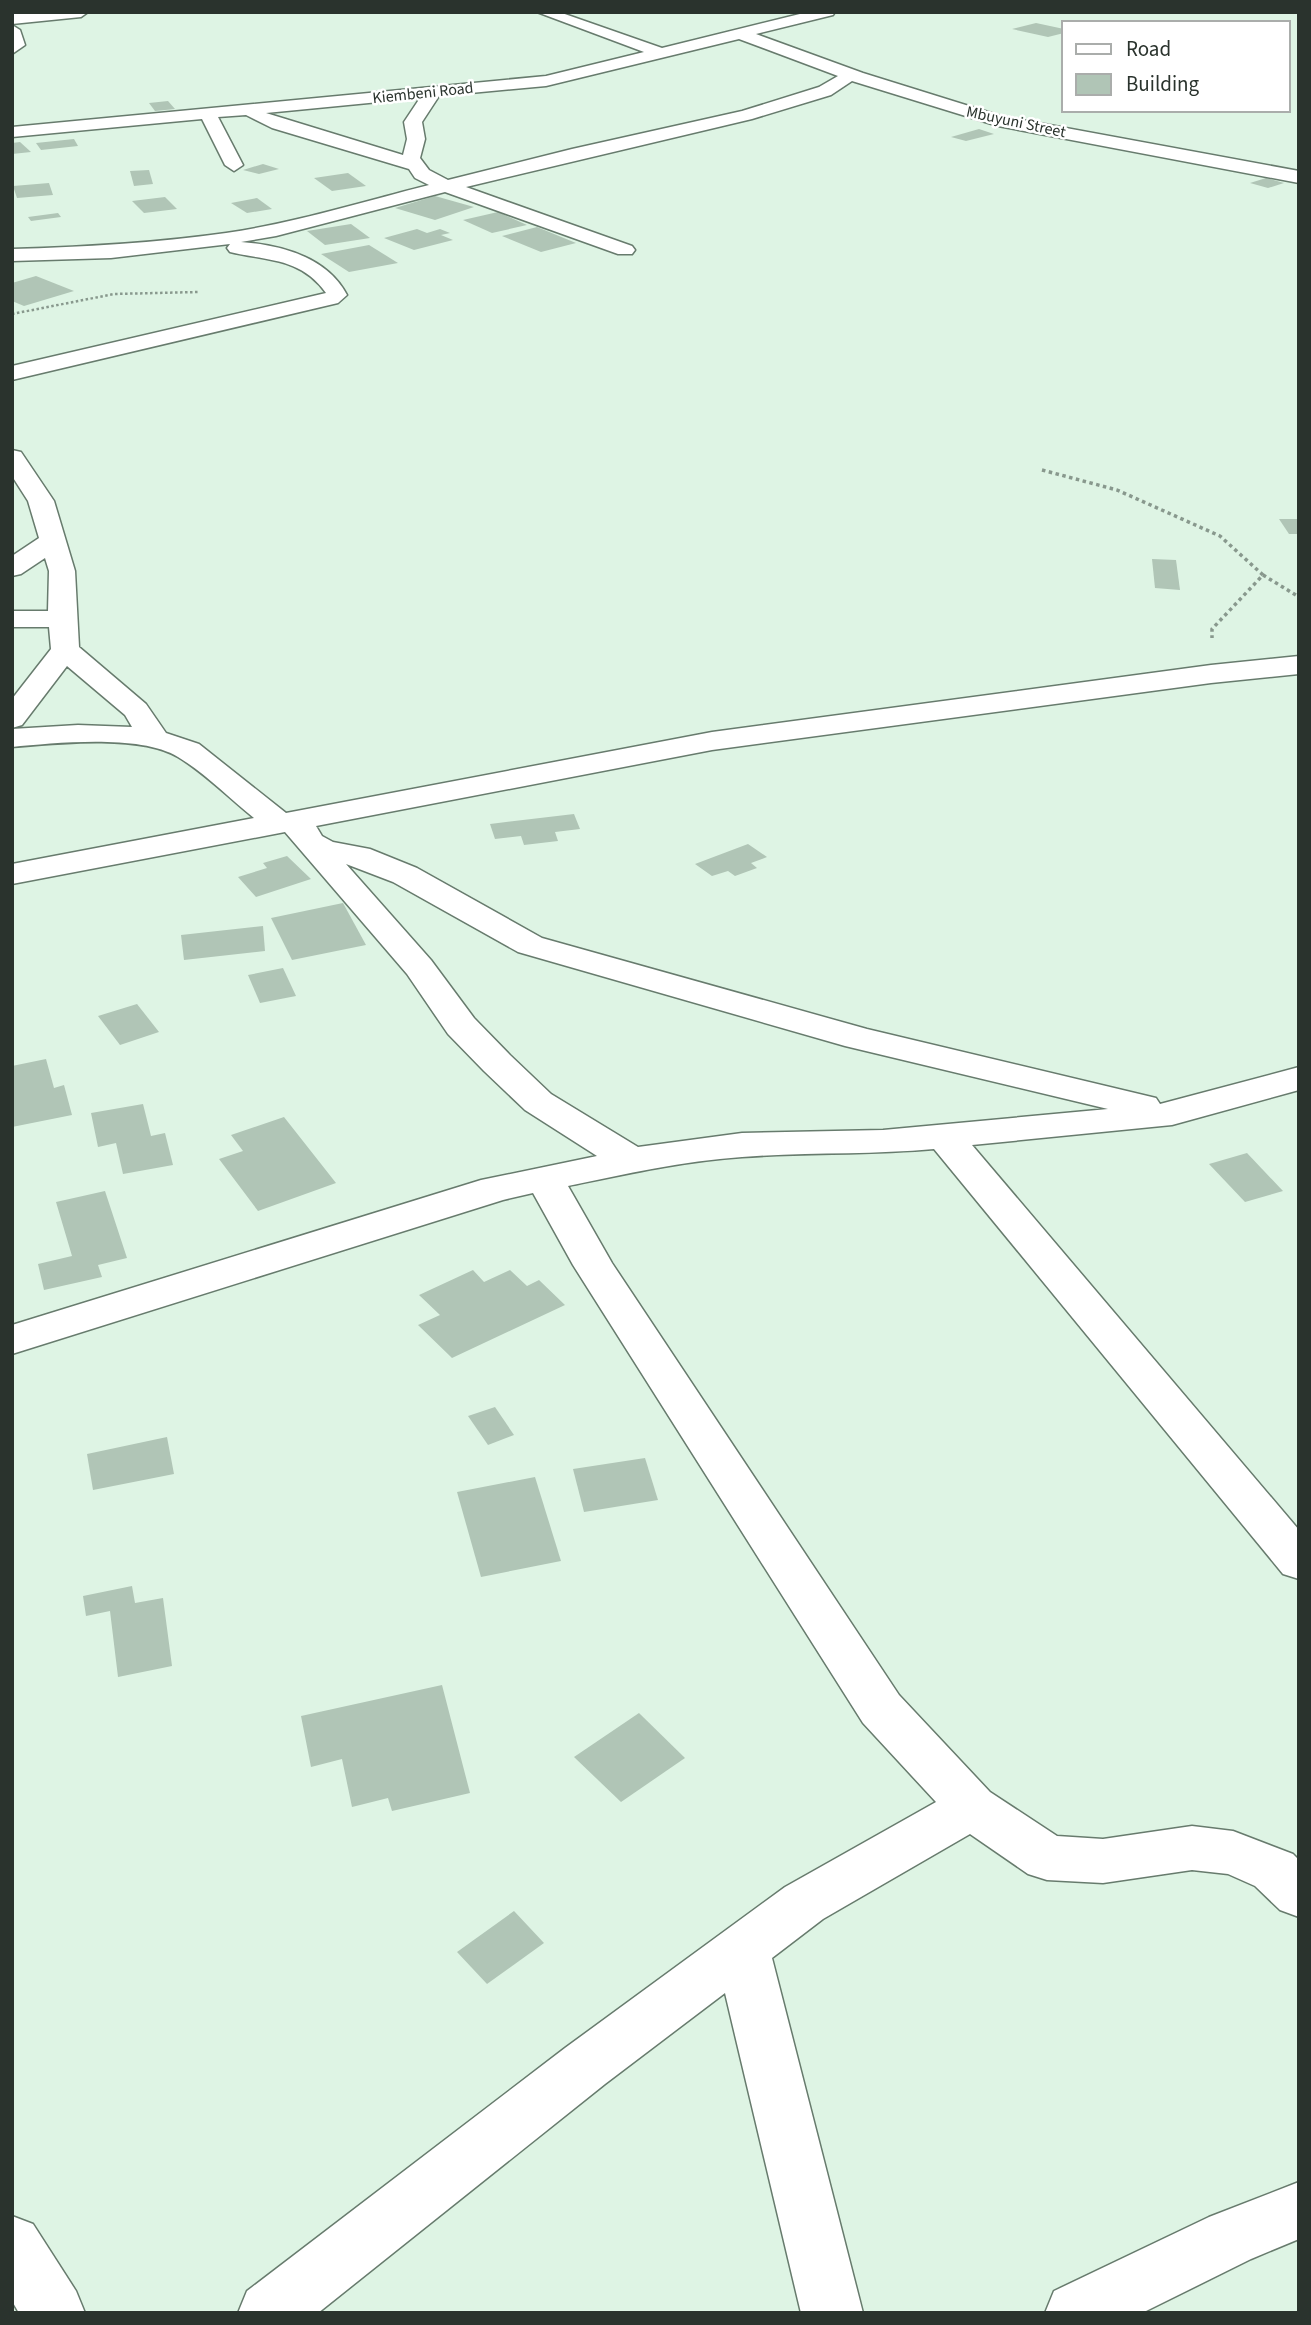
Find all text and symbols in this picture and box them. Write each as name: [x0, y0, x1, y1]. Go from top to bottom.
legend: [1062, 21, 1290, 112]
text: Road: [1126, 34, 1171, 64]
text: Building: [1126, 69, 1200, 99]
street label: Kiembeni Road: [371, 77, 475, 109]
street label: Mbuyuni Street: [964, 101, 1068, 143]

